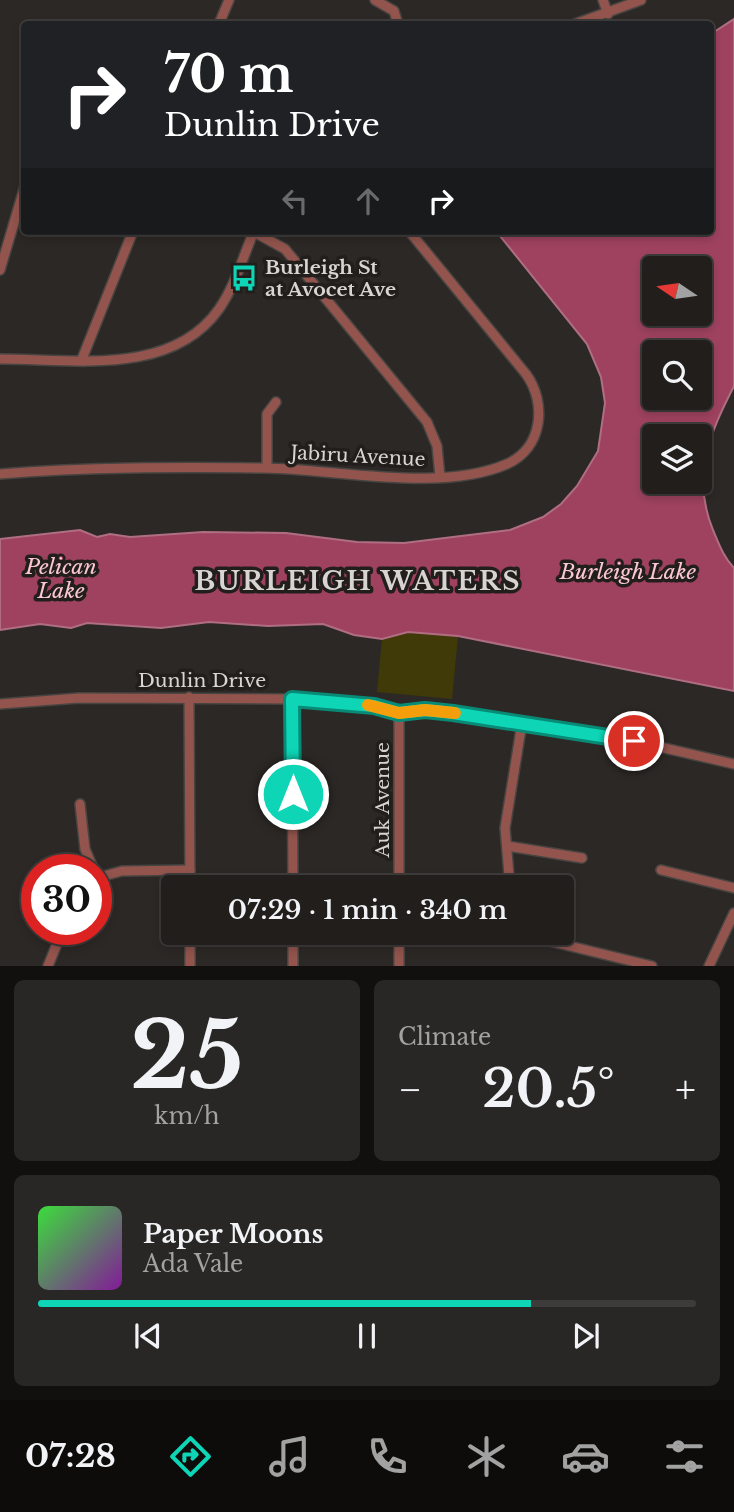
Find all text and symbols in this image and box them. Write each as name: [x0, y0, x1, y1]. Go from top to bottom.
text: 70 m: [164, 44, 294, 105]
icon: right: [49, 49, 140, 140]
text: Dunlin Drive: [164, 105, 380, 145]
icon: left: [276, 182, 314, 220]
icon: ahead: [349, 182, 387, 220]
icon: right: [422, 182, 460, 220]
place label: Burleigh St at Avocet Ave: [265, 256, 396, 301]
north arrow: [642, 256, 712, 326]
map controls: [642, 256, 712, 494]
bus stop icon: Burleigh St at Avocet Ave: [229, 263, 259, 293]
button: search: [642, 340, 712, 410]
button: layers: [642, 424, 712, 494]
street label: Jabiru Avenue: [287, 441, 426, 471]
water label: Pelican Lake: [24, 554, 97, 604]
water label: Burleigh Lake: [559, 559, 697, 585]
district label: BURLEIGH WATERS: [195, 565, 521, 597]
street label: Dunlin Drive: [138, 669, 266, 692]
pin: [604, 711, 664, 771]
icon: arrive: [615, 722, 653, 760]
street label: Auk Avenue: [371, 742, 394, 859]
position arrow: [256, 757, 330, 831]
speed limit sign: 30: [21, 854, 112, 945]
text: 07:29 · 1 min · 340 m: [228, 894, 507, 926]
text: 25: [130, 1000, 244, 1113]
text: Climate: [398, 1023, 491, 1051]
text: 20.5°: [482, 1057, 615, 1121]
text: −: [398, 1066, 422, 1113]
text: +: [675, 1066, 696, 1113]
text: km/h: [154, 1102, 220, 1130]
text: Paper Moons: [143, 1218, 324, 1250]
text: Ada Vale: [143, 1250, 243, 1278]
icon: previous: [129, 1317, 167, 1355]
icon: pause: [348, 1317, 386, 1355]
icon: next: [567, 1317, 605, 1355]
icon: directions: [166, 1432, 215, 1481]
icon: music: [265, 1432, 314, 1481]
icon: phone: [363, 1432, 412, 1481]
icon: climate: [462, 1432, 511, 1481]
icon: car: [561, 1432, 610, 1481]
icon: filters: [660, 1432, 709, 1481]
text: 07:28: [25, 1436, 116, 1476]

